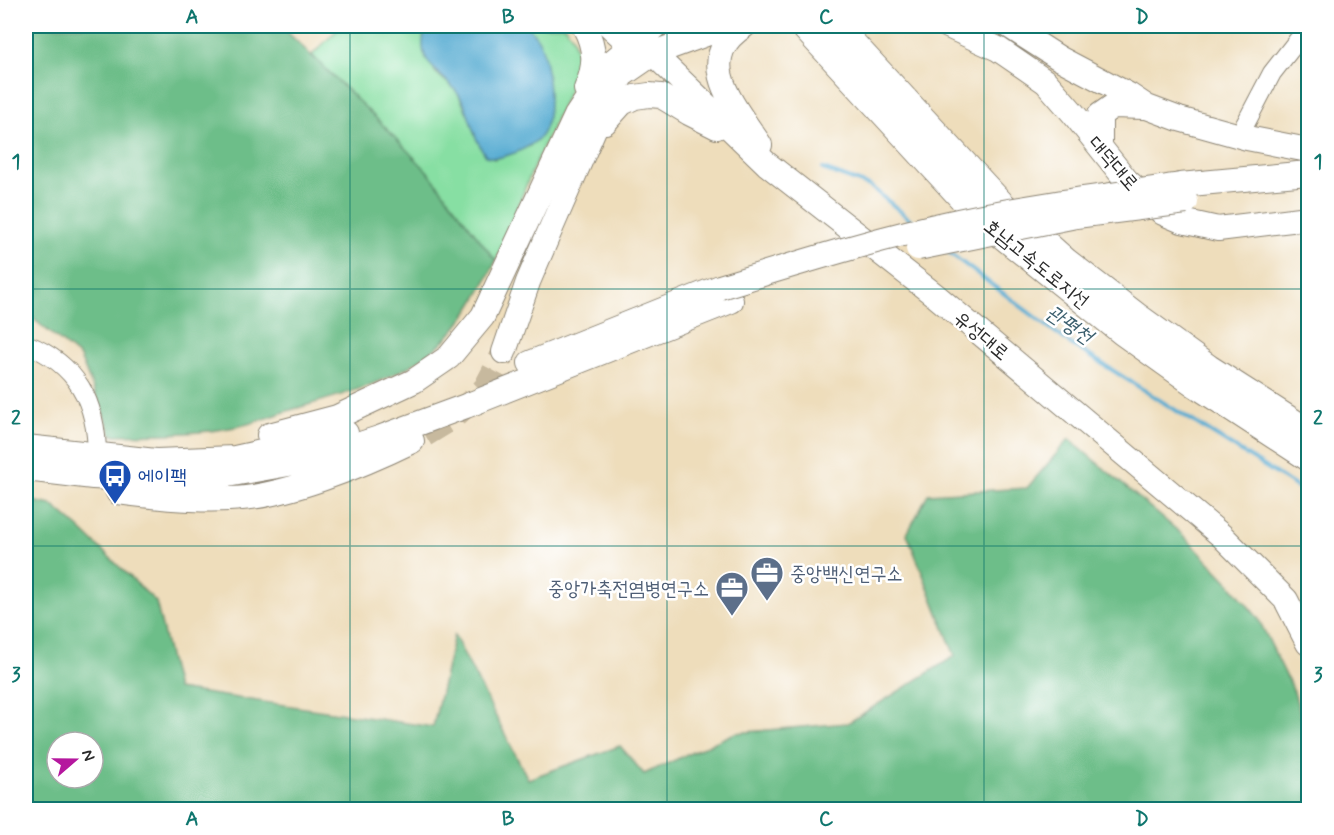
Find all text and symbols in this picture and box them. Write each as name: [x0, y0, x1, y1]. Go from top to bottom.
text: A: [185, 4, 199, 31]
text: B: [502, 4, 515, 31]
text: C: [819, 4, 834, 31]
text: D: [1135, 4, 1149, 31]
street label: 대덕대로: [1082, 131, 1144, 197]
text: 1: [12, 149, 20, 176]
text: 1: [1314, 149, 1322, 176]
street label: 호남고속도로지선: [978, 213, 1095, 315]
water label: 관평천: [1041, 299, 1100, 352]
street label: 유성대로: [948, 305, 1014, 367]
text: 2: [11, 405, 21, 432]
text: 2: [1313, 405, 1323, 432]
bus stop icon: 에이팩: [97, 458, 133, 505]
place label: 에이팩: [138, 464, 186, 491]
office icon: 중앙백신연구소: [749, 555, 785, 602]
place label: 중앙백신연구소: [790, 561, 903, 588]
office icon: 중앙가축전염병연구소: [714, 570, 750, 617]
place label: 중앙가축전염병연구소: [548, 576, 709, 603]
text: 3: [11, 662, 21, 689]
text: 3: [1313, 662, 1323, 689]
north arrow: [45, 730, 105, 790]
text: N: [76, 747, 99, 764]
text: A: [185, 806, 199, 833]
text: B: [502, 806, 515, 833]
text: C: [819, 806, 834, 833]
text: D: [1135, 806, 1149, 833]

